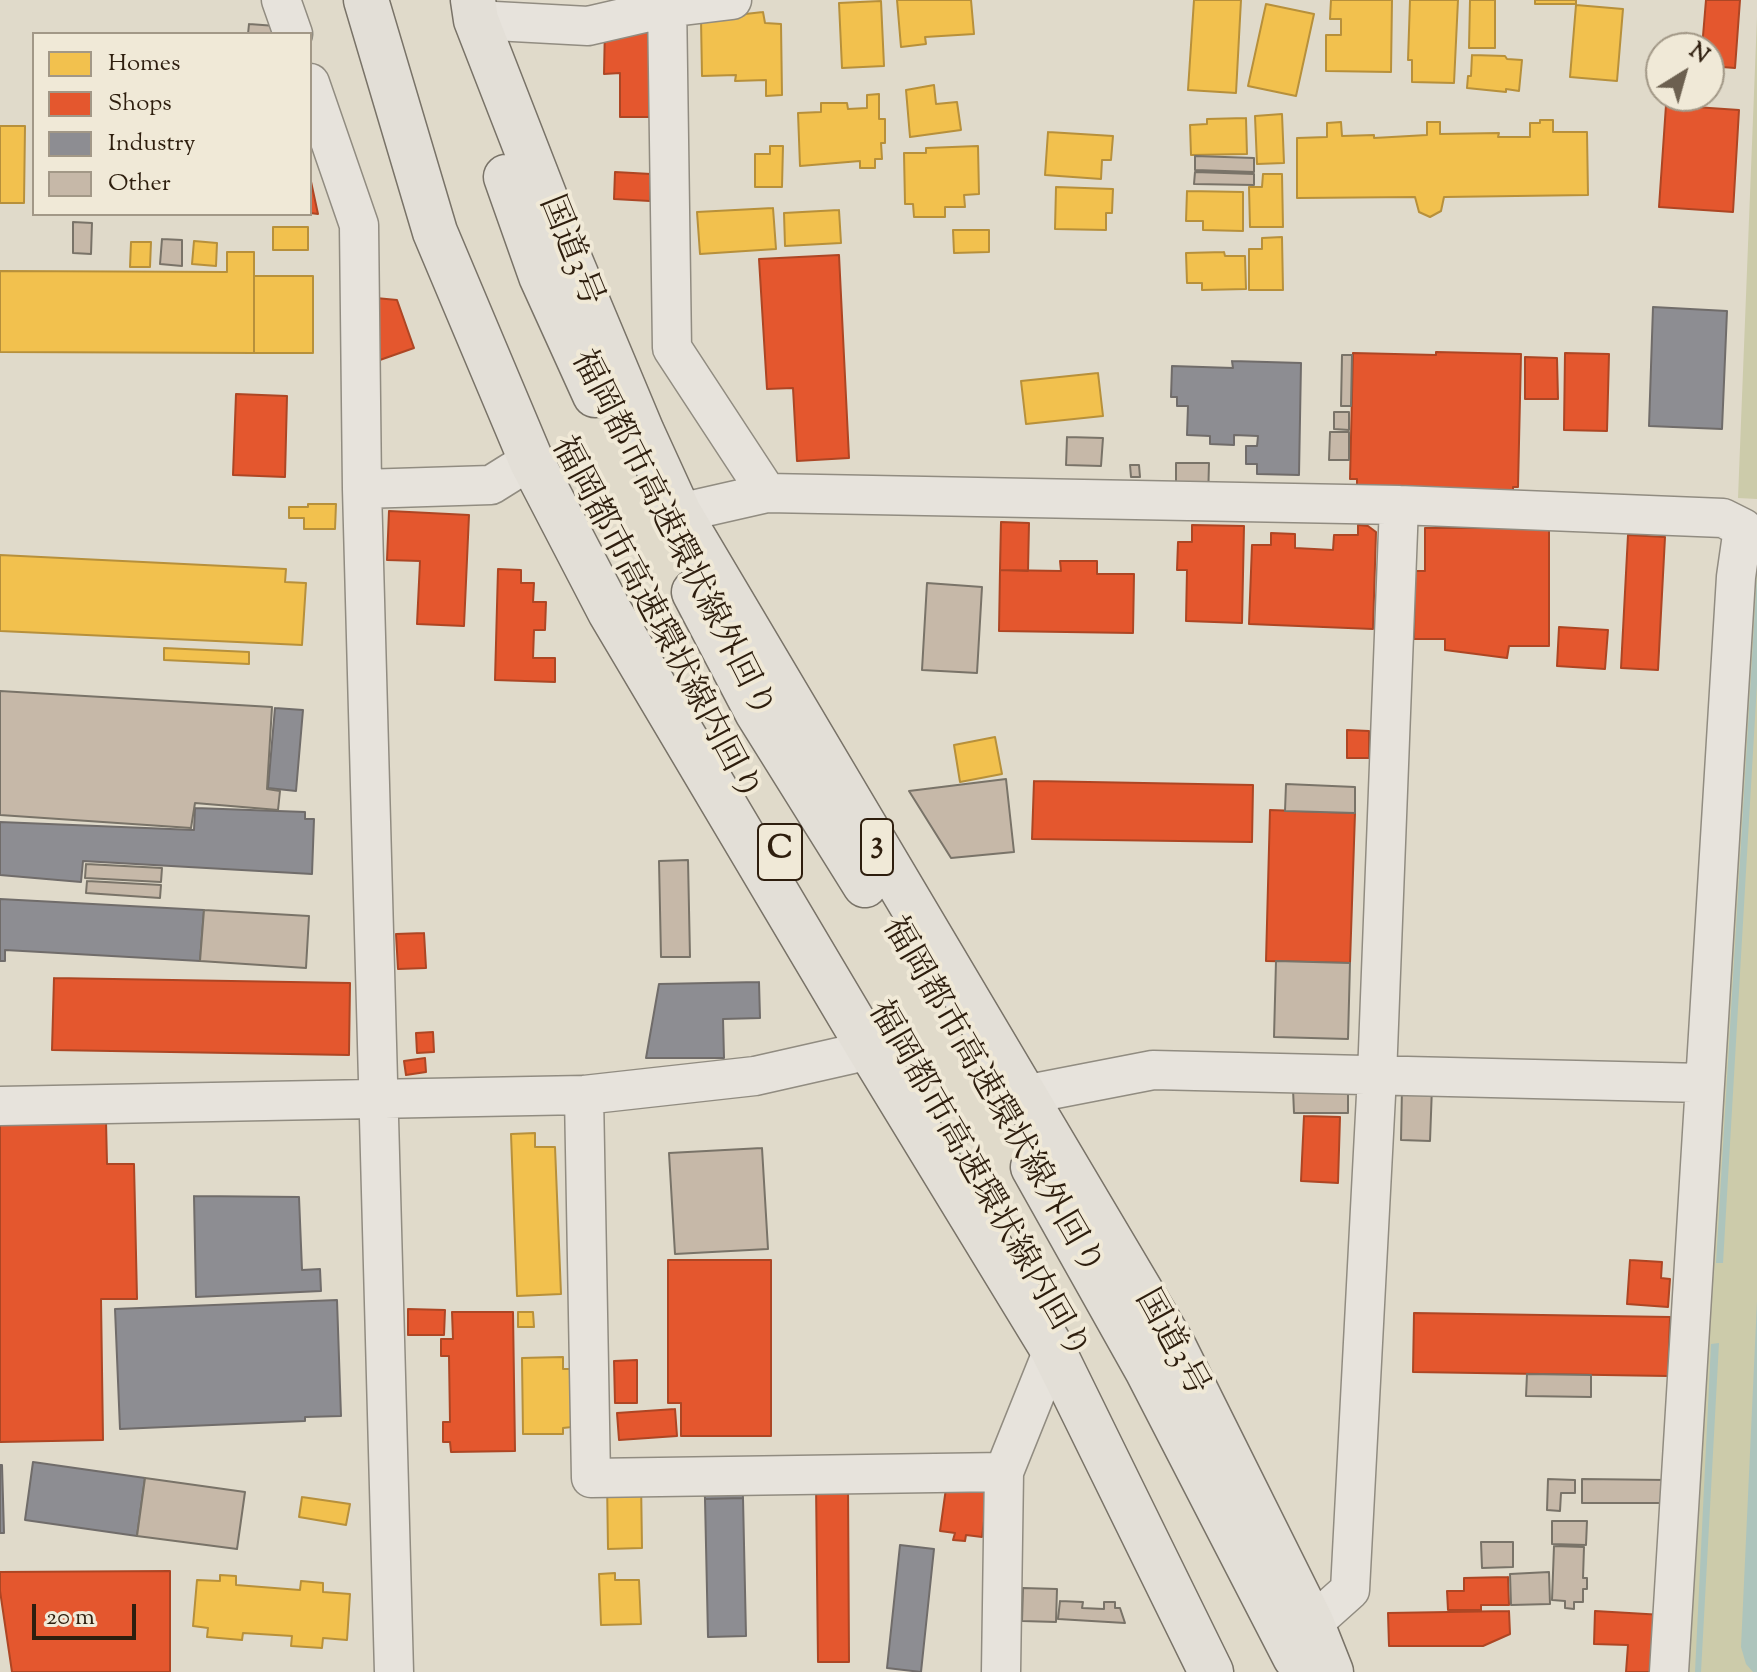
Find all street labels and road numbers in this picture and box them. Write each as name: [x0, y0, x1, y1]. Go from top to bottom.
street label: 国道3号: [527, 191, 609, 313]
street label: 福岡都市高速環状線外回り: [559, 345, 781, 727]
street label: 福岡都市高速環状線内回り: [539, 431, 767, 811]
road number: 3: [861, 819, 893, 875]
road number: C: [758, 824, 802, 880]
street label: 福岡都市高速環状線外回り: [870, 911, 1110, 1285]
street label: 福岡都市高速環状線内回り: [856, 995, 1096, 1369]
street label: 国道3号: [1123, 1283, 1215, 1405]

